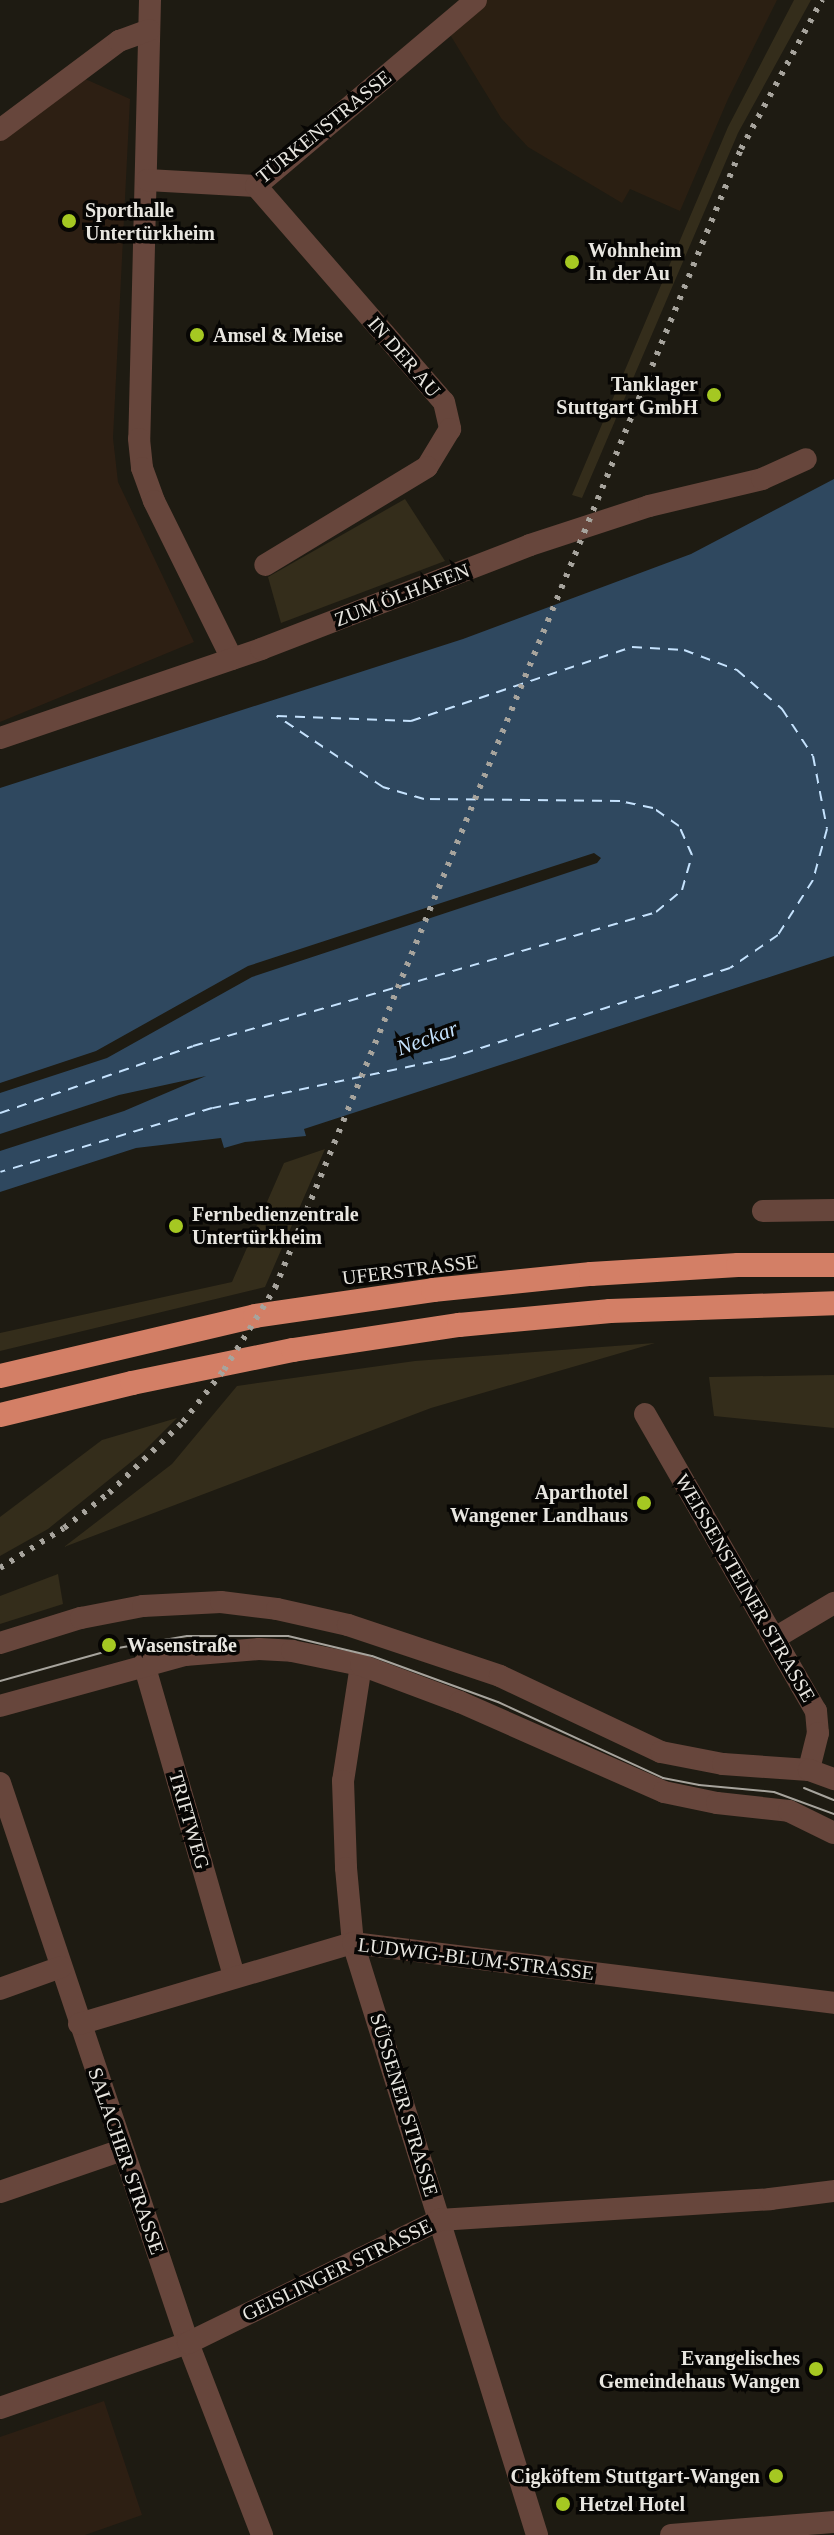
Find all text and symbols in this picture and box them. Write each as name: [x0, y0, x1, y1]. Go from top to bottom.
street label: TÜRKENSTRASSE: [252, 65, 396, 189]
place label: Sporthalle Untertürkheim: [85, 198, 215, 245]
marker: Sporthalle Untertürkheim: [60, 212, 78, 230]
place label: Wohnheim In der Au: [588, 238, 681, 285]
marker: Wohnheim In der Au: [563, 253, 581, 271]
street label: IN DER AU: [362, 311, 446, 403]
place label: Amsel & Meise: [213, 323, 343, 347]
marker: Amsel & Meise: [188, 326, 206, 344]
place label: Tanklager Stuttgart GmbH: [556, 372, 698, 419]
marker: Tanklager Stuttgart GmbH: [705, 386, 723, 404]
street label: ZUM ÖLHAFEN: [331, 558, 473, 632]
water label: Neckar: [393, 1015, 461, 1061]
place label: Fernbedienzentrale Untertürkheim: [192, 1202, 359, 1249]
marker: Fernbedienzentrale Untertürkheim: [167, 1217, 185, 1235]
street label: UFERSTRASSE: [341, 1250, 479, 1290]
street label: WEISSENSTEINER STRASSE: [670, 1470, 820, 1706]
place label: Aparthotel Wangener Landhaus: [450, 1480, 628, 1527]
marker: Aparthotel Wangener Landhaus: [635, 1494, 653, 1512]
place label: Wasenstraße: [127, 1633, 237, 1657]
marker: Wasenstraße: [98, 1634, 120, 1656]
street label: TRIFTWEG: [164, 1768, 214, 1872]
street label: LUDWIG-BLUM-STRASSE: [357, 1933, 595, 1985]
street label: SÜSSENER STRASSE: [365, 2010, 443, 2200]
street label: SALACHER STRASSE: [83, 2064, 169, 2258]
street label: GEISLINGER STRASSE: [238, 2214, 436, 2326]
place label: Evangelisches Gemeindehaus Wangen: [598, 2346, 800, 2393]
marker: Evangelisches Gemeindehaus Wangen: [807, 2360, 825, 2378]
place label: Cigköftem Stuttgart-Wangen: [511, 2464, 760, 2488]
marker: Cigköftem Stuttgart-Wangen: [767, 2467, 785, 2485]
place label: Hetzel Hotel: [579, 2492, 685, 2516]
marker: Hetzel Hotel: [554, 2495, 572, 2513]

